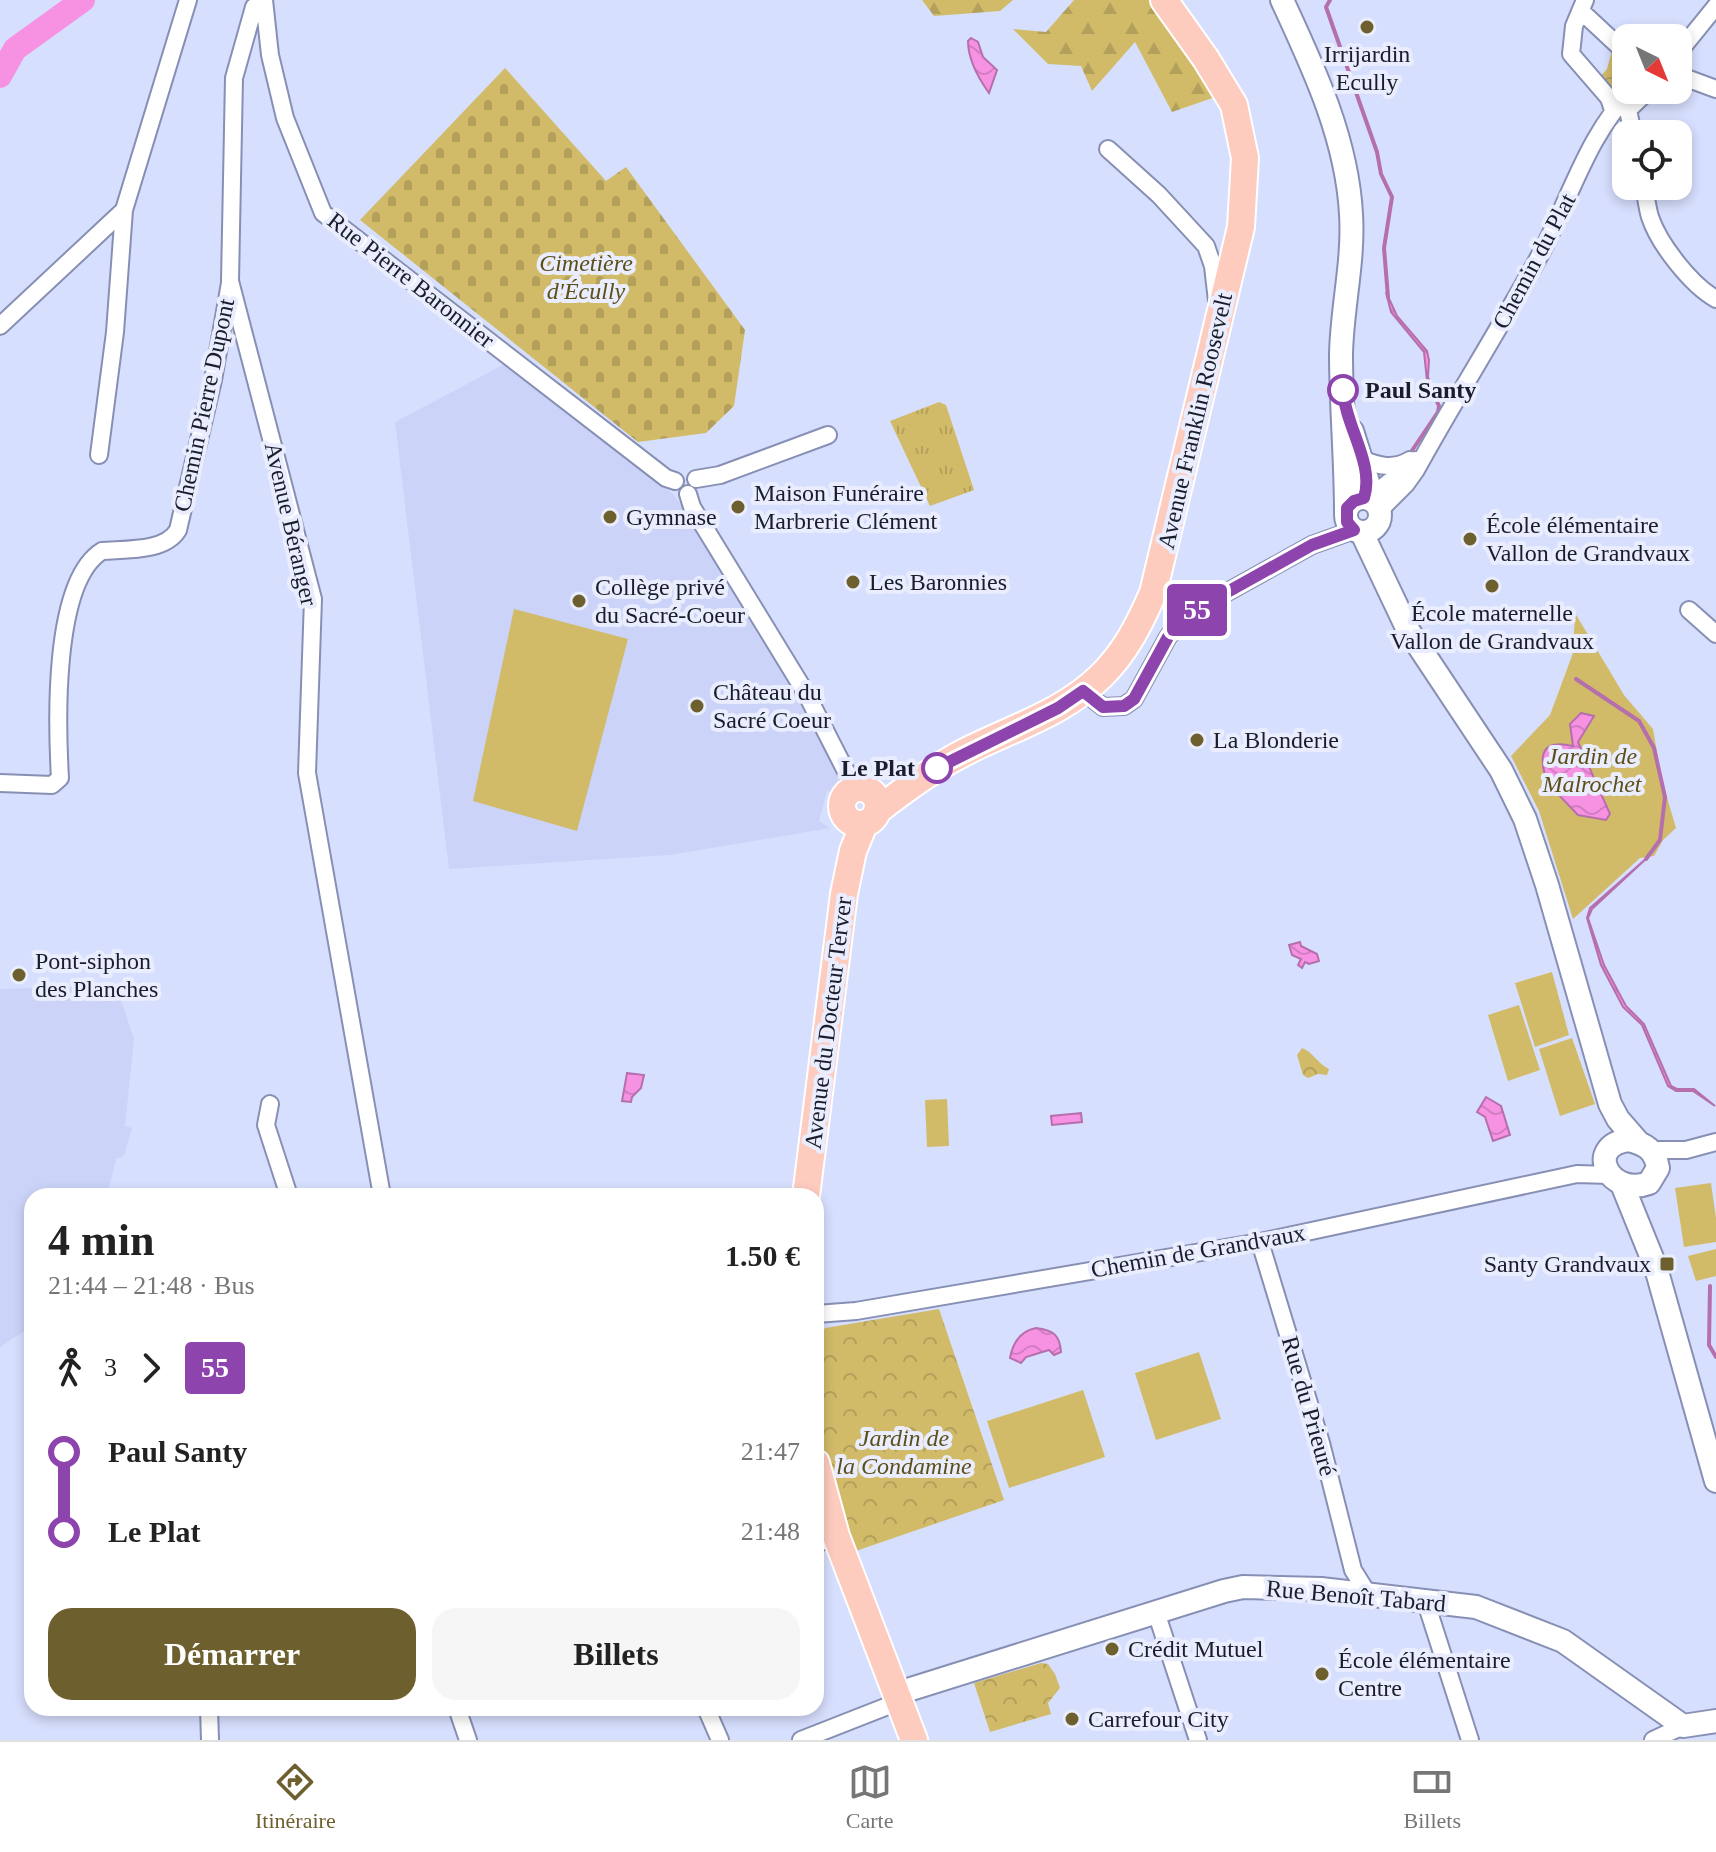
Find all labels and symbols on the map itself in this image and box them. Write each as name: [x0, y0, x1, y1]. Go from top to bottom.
marker: Irrijardin Ecully: [1358, 18, 1376, 36]
north arrow: [1612, 24, 1692, 104]
place label: Irrijardin Ecully: [1324, 41, 1410, 95]
street label: Chemin du Plat: [1487, 189, 1581, 333]
street label: Rue Pierre Baronnier: [323, 207, 499, 353]
park label: Cimetière d'Écully: [539, 250, 633, 304]
street label: Avenue Franklin Roosevelt: [1153, 290, 1237, 552]
street label: Chemin Pierre Dupont: [169, 296, 239, 514]
marker: Paul Santy: [1328, 375, 1358, 405]
place label: Paul Santy: [1365, 377, 1476, 403]
street label: Avenue Béranger: [260, 440, 322, 608]
place label: Maison Funéraire Marbrerie Clément: [754, 480, 938, 534]
marker: Maison Funéraire Marbrerie Clément: [729, 498, 747, 516]
place label: Gymnase: [626, 504, 717, 530]
marker: Gymnase: [601, 508, 619, 526]
place label: École élémentaire Vallon de Grandvaux: [1486, 512, 1690, 566]
marker: École élémentaire Vallon de Grandvaux: [1461, 530, 1479, 548]
place label: Les Baronnies: [869, 569, 1007, 595]
marker: Les Baronnies: [844, 573, 862, 591]
place label: Collège privé du Sacré-Coeur: [595, 574, 745, 628]
marker: École maternelle Vallon de Grandvaux: [1483, 577, 1501, 595]
line badge: 55: [1161, 584, 1233, 636]
marker: Collège privé du Sacré-Coeur: [570, 592, 588, 610]
place label: École maternelle Vallon de Grandvaux: [1390, 600, 1594, 654]
place label: Château du Sacré Coeur: [713, 679, 831, 733]
marker: Château du Sacré Coeur: [688, 697, 706, 715]
place label: La Blonderie: [1213, 727, 1339, 753]
marker: La Blonderie: [1188, 731, 1206, 749]
park label: Jardin de Malrochet: [1541, 743, 1643, 797]
marker: Le Plat: [922, 753, 952, 783]
place label: Le Plat: [841, 755, 915, 781]
street label: Avenue du Docteur Terver: [800, 895, 856, 1151]
place label: Pont-siphon des Planches: [35, 948, 158, 1002]
marker: Pont-siphon des Planches: [10, 966, 28, 984]
street label: Chemin de Grandvaux: [1089, 1219, 1307, 1283]
place label: Santy Grandvaux: [1484, 1251, 1651, 1277]
marker: Santy Grandvaux: [1658, 1255, 1676, 1273]
street label: Rue du Prieuré: [1277, 1333, 1341, 1479]
park label: Jardin de la Condamine: [836, 1425, 972, 1479]
street label: Rue Benoît Tabard: [1265, 1575, 1447, 1617]
place label: Crédit Mutuel: [1128, 1636, 1264, 1662]
marker: Crédit Mutuel: [1103, 1640, 1121, 1658]
place label: École élémentaire Centre: [1338, 1647, 1511, 1701]
marker: École élémentaire Centre: [1313, 1665, 1331, 1683]
place label: Carrefour City: [1088, 1706, 1229, 1732]
marker: Carrefour City: [1063, 1710, 1081, 1728]

